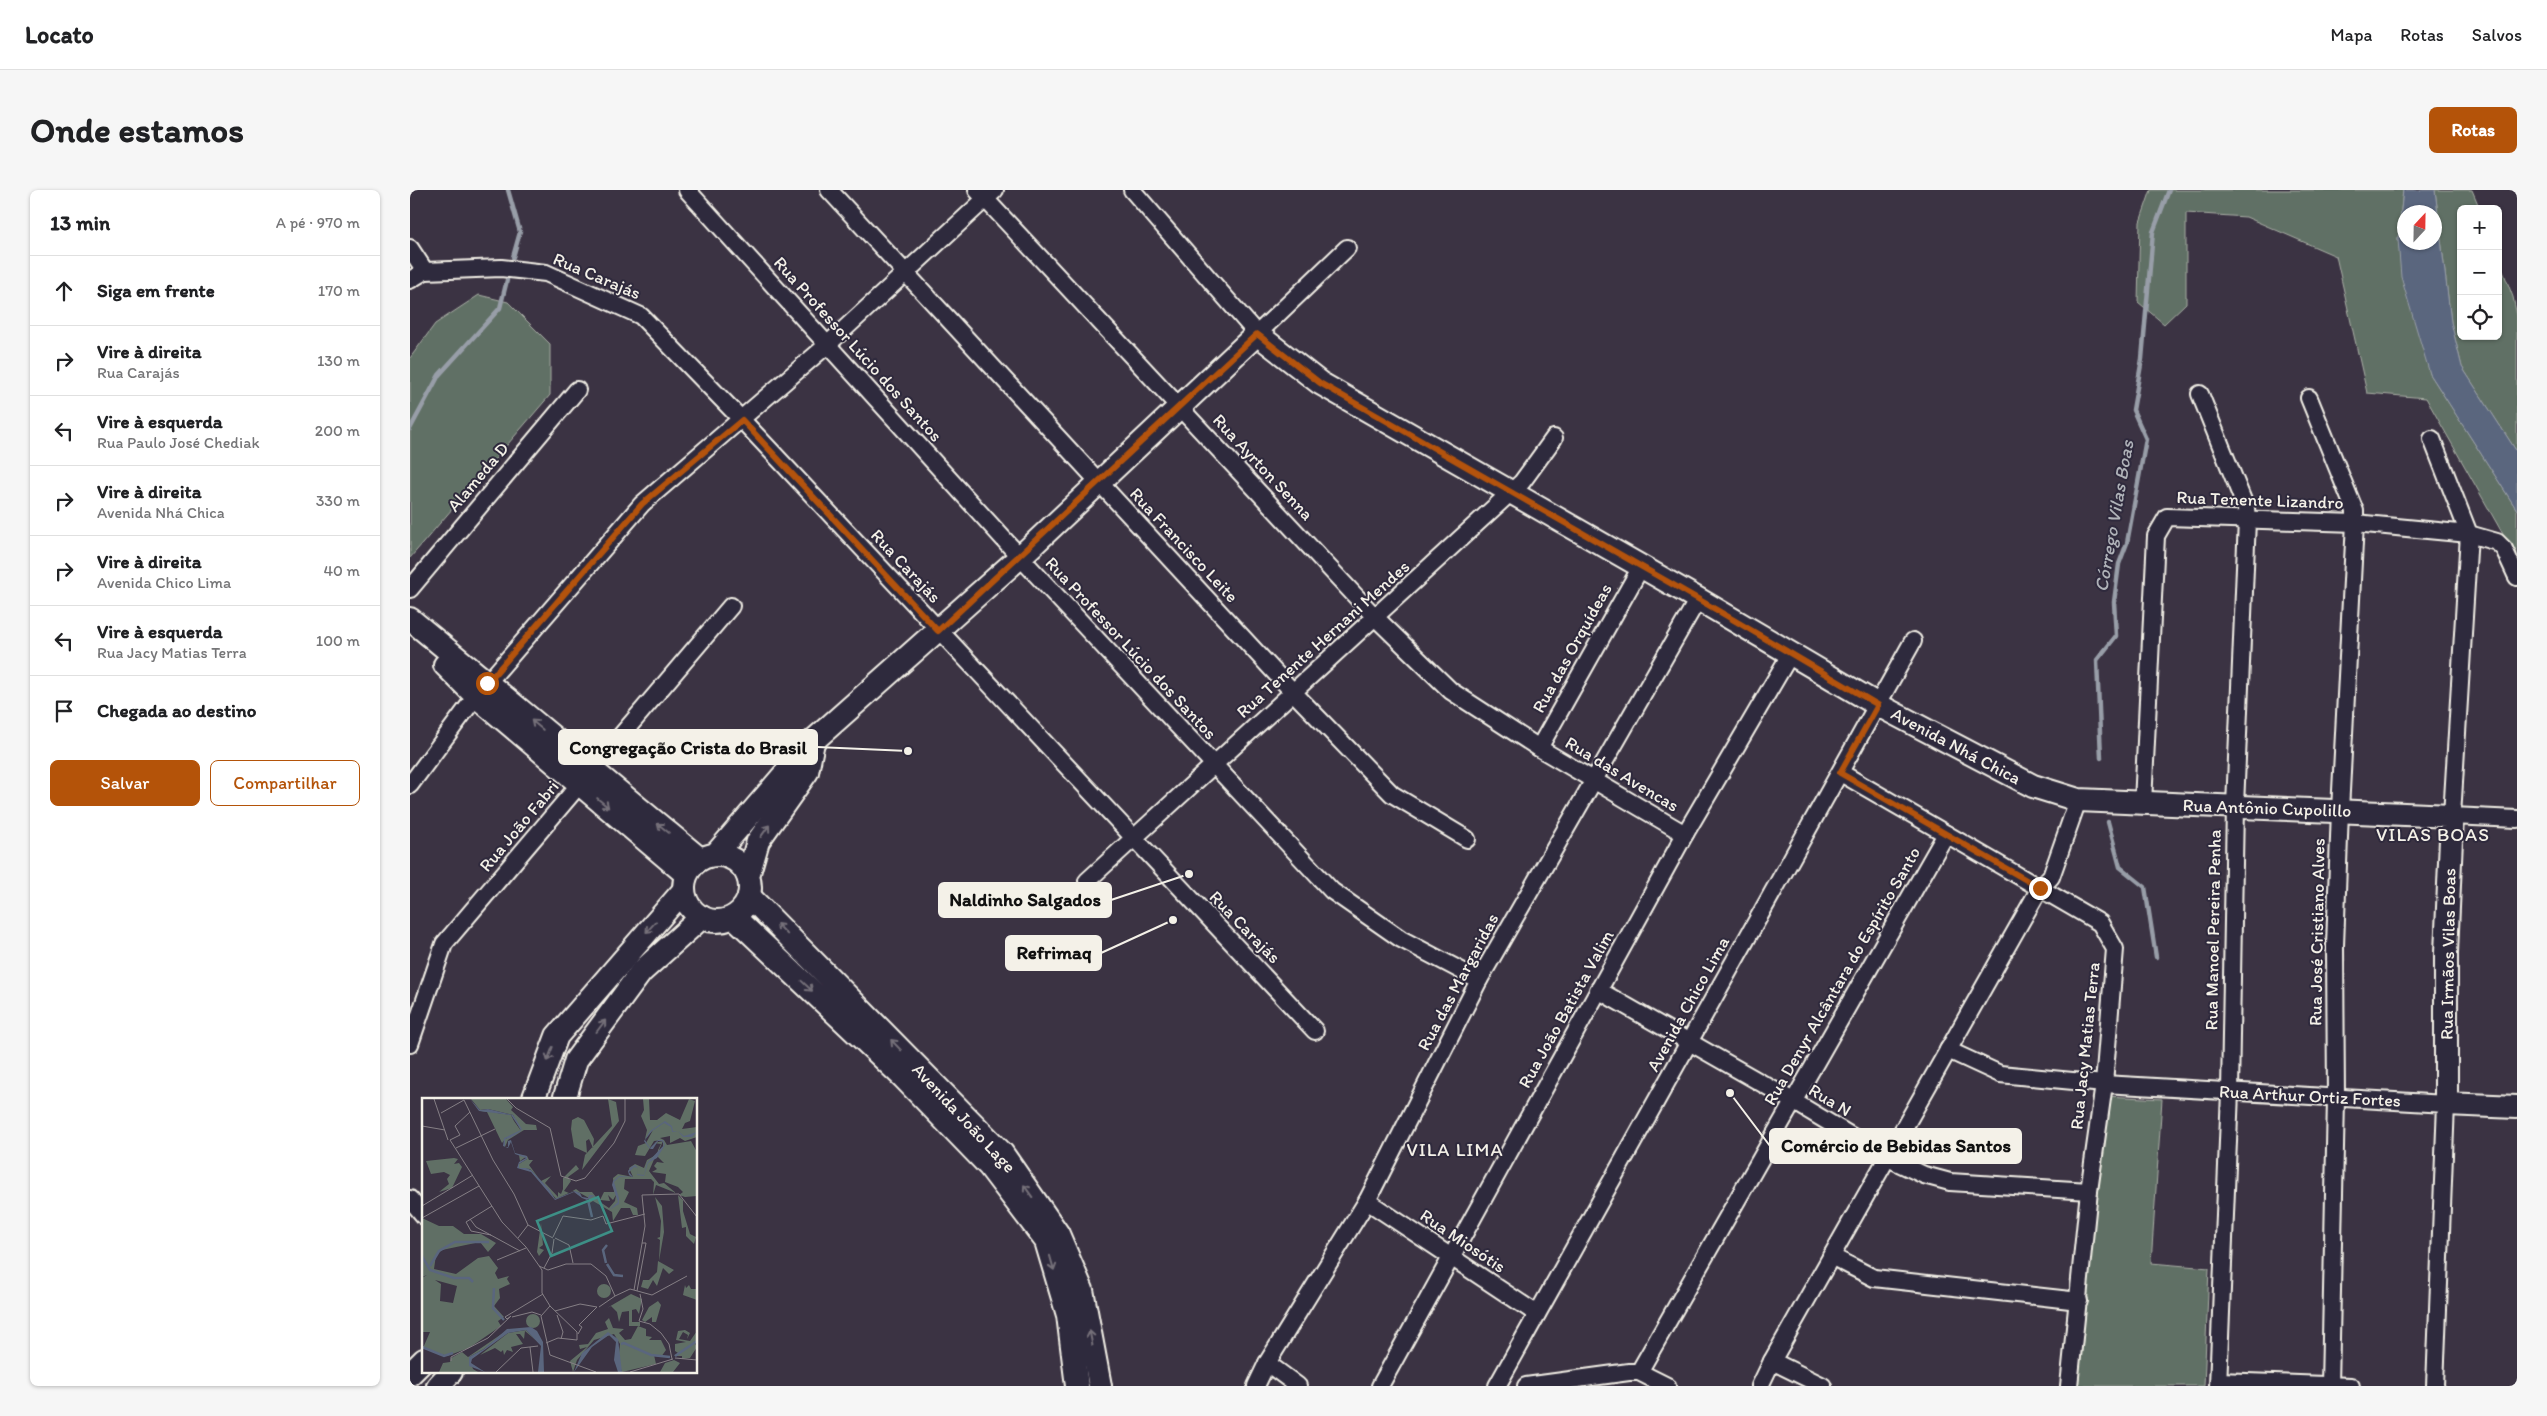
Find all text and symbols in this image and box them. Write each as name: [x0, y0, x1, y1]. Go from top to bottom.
text: Locato: [25, 20, 94, 49]
text: Mapa: [2330, 24, 2372, 46]
text: Rotas: [2400, 24, 2444, 46]
text: Salvos: [2472, 24, 2522, 46]
button: Rotas: [2429, 107, 2517, 153]
text: Onde estamos: [30, 109, 244, 151]
north arrow: [2397, 205, 2442, 250]
map controls: [2457, 205, 2502, 340]
button: +: [2457, 205, 2502, 250]
text: 13 min: [50, 210, 110, 235]
text: A pé · 970 m: [276, 213, 360, 232]
street label: Rua Carajás: [550, 248, 644, 304]
button: −: [2457, 250, 2502, 295]
street label: Rua Professor Lúcio dos Santos: [769, 252, 947, 446]
icon: ahead: [50, 277, 78, 305]
text: Siga em frente: [97, 279, 215, 302]
text: 170 m: [318, 281, 360, 300]
button: locate: [2457, 295, 2502, 340]
text: Vire à direita: [97, 340, 202, 363]
icon: right: [50, 347, 78, 375]
text: 130 m: [317, 351, 360, 370]
text: Rua Carajás: [97, 363, 180, 382]
street label: Rua Ayrton Senna: [1208, 409, 1318, 525]
text: Vire à esquerda: [97, 410, 223, 433]
icon: left: [50, 417, 78, 445]
text: 200 m: [315, 421, 360, 440]
text: Rua Paulo José Chediak: [97, 433, 260, 452]
street label: Alameda D: [443, 438, 514, 516]
water label: Córrego Vilas Boas: [2089, 438, 2139, 594]
text: Vire à direita: [97, 480, 202, 503]
street label: Rua Francisco Leite: [1125, 483, 1243, 607]
street label: Rua Tenente Lizandro: [2176, 486, 2344, 514]
icon: right: [50, 487, 78, 515]
text: 330 m: [316, 491, 360, 510]
text: Avenida Nhá Chica: [97, 503, 225, 522]
street label: Rua Carajás: [866, 524, 946, 608]
text: Vire à direita: [97, 550, 202, 573]
street label: Rua Professor Lúcio dos Santos: [1041, 552, 1221, 744]
street label: Rua Tenente Hernani Mendes: [1232, 555, 1414, 723]
icon: right: [50, 557, 78, 585]
text: 40 m: [323, 561, 360, 580]
text: Avenida Chico Lima: [97, 573, 231, 592]
street label: Rua das Orquídeas: [1527, 579, 1617, 717]
text: Vire à esquerda: [97, 620, 223, 643]
icon: left: [50, 627, 78, 655]
text: 100 m: [316, 631, 360, 650]
text: Rua Jacy Matias Terra: [97, 643, 247, 662]
route start: [476, 672, 499, 695]
icon: arrive: [50, 697, 78, 725]
text: Chegada ao destino: [97, 699, 256, 722]
street label: Avenida Nhá Chica: [1887, 703, 2025, 789]
one-way arrow: [531, 719, 544, 730]
callout: Congregação Crista do Brasil: [559, 730, 817, 764]
street label: Rua das Avencas: [1561, 731, 1683, 817]
text: Congregação Crista do Brasil: [569, 736, 807, 759]
button: Salvar: [50, 760, 200, 806]
button: Compartilhar: [210, 760, 360, 806]
street label: Rua João Fabri: [474, 776, 564, 876]
street label: Rua Antônio Cupolillo: [2182, 794, 2352, 822]
one-way arrow: [597, 798, 610, 809]
one-way arrow: [656, 822, 669, 833]
district label: VILAS BOAS: [2376, 823, 2490, 846]
one-way arrow: [760, 824, 770, 838]
street label: Rua Manoel Pereira Penha: [2200, 829, 2226, 1031]
street label: Rua José Cristiano Alves: [2304, 838, 2330, 1026]
street label: Rua Denyr Alcântara do Espírito Santo: [1759, 843, 1925, 1109]
street label: Rua Irmãos Vilas Boas: [2436, 868, 2460, 1040]
route end: [2029, 877, 2052, 900]
callout: Naldinho Salgados: [939, 883, 1111, 917]
street label: Rua Carajás: [1205, 886, 1285, 968]
text: Naldinho Salgados: [949, 888, 1101, 911]
street label: Rua das Margaridas: [1413, 910, 1503, 1054]
one-way arrow: [645, 921, 657, 934]
one-way arrow: [776, 923, 788, 935]
street label: Rua João Batista Valim: [1513, 926, 1619, 1092]
street label: Avenida Chico Lima: [1642, 932, 1735, 1075]
callout: Refrimaq: [1006, 936, 1101, 970]
text: Refrimaq: [1016, 941, 1092, 964]
street label: Rua Jacy Matias Terra: [2065, 961, 2105, 1131]
one-way arrow: [801, 980, 814, 992]
one-way arrow: [596, 1019, 606, 1033]
one-way arrow: [889, 1039, 902, 1051]
one-way arrow: [545, 1046, 554, 1061]
street label: Avenida João Lage: [908, 1059, 1020, 1177]
street label: Rua N: [1805, 1079, 1855, 1121]
street label: Rua Arthur Ortiz Fortes: [2218, 1080, 2402, 1112]
inset map: [422, 1098, 698, 1374]
callout: Comércio de Bebidas Santos: [1770, 1129, 2021, 1163]
text: Comércio de Bebidas Santos: [1781, 1134, 2012, 1157]
district label: VILA LIMA: [1406, 1138, 1504, 1161]
one-way arrow: [1023, 1184, 1033, 1198]
street label: Rua Miosótis: [1416, 1204, 1510, 1278]
one-way arrow: [1048, 1254, 1058, 1270]
one-way arrow: [1086, 1330, 1096, 1346]

